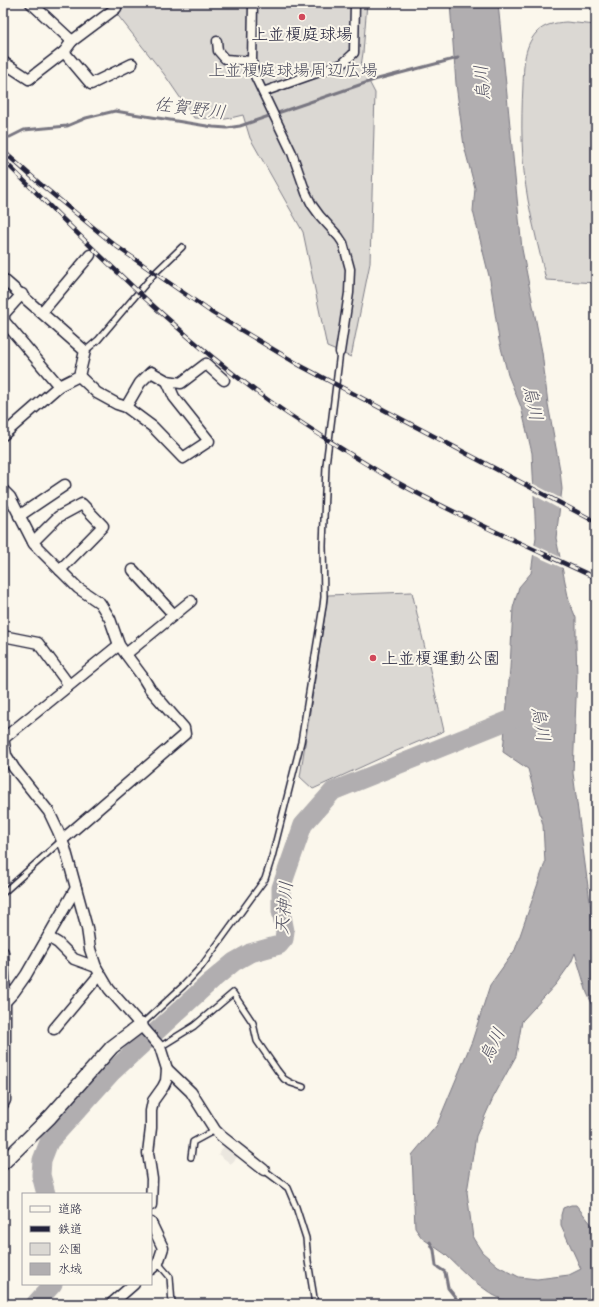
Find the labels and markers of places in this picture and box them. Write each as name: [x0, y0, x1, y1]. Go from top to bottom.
marker: 上並榎庭球場: [297, 12, 307, 22]
place label: 上並榎庭球場: [251, 23, 353, 48]
place label: 上並榎運動公園: [381, 647, 500, 672]
marker: 上並榎運動公園: [368, 653, 378, 663]

